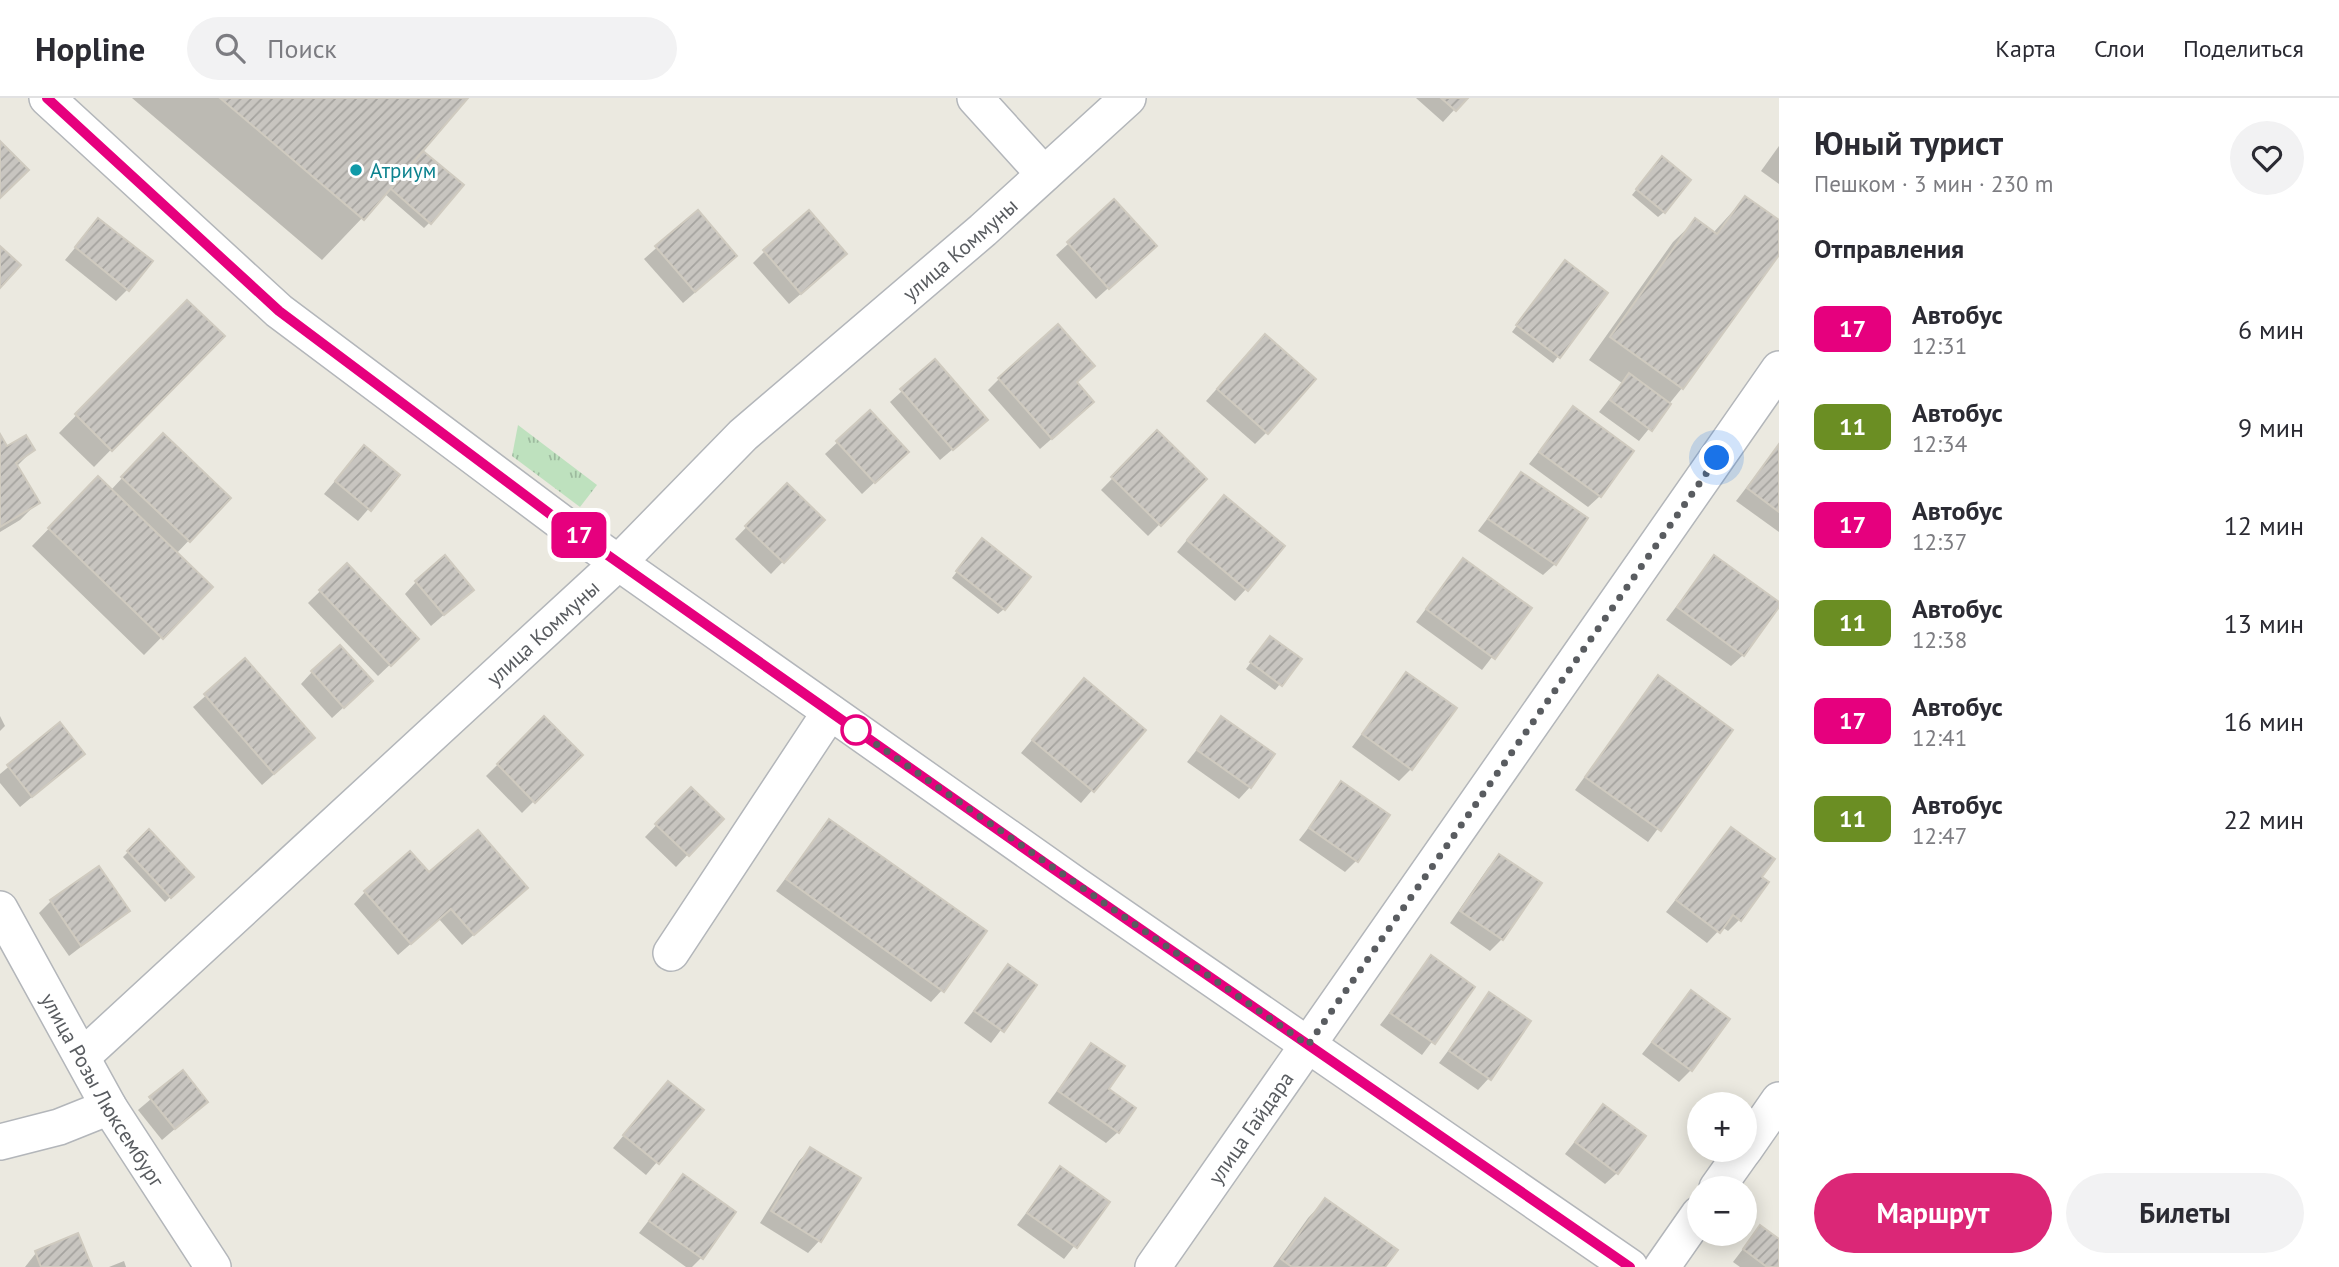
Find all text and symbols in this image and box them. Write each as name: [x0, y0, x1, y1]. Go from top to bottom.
search box: [187, 17, 677, 80]
text: Hopline: [35, 27, 145, 70]
icon: search: [211, 29, 249, 67]
text: Поиск: [267, 32, 337, 65]
text: Карта: [1995, 33, 2056, 64]
text: Слои: [2094, 33, 2145, 64]
text: Поделиться: [2183, 33, 2304, 64]
text: Юный турист: [1814, 121, 2003, 164]
button: heart: [2230, 121, 2304, 195]
place label: Атриум: [370, 157, 436, 184]
marker: Атриум: [348, 162, 364, 178]
text: Пешком · 3 мин · 230 m: [1814, 169, 2053, 198]
street label: улица Коммуны: [897, 192, 1023, 307]
text: Отправления: [1814, 232, 1964, 265]
text: Автобус: [1912, 298, 2003, 331]
text: 17: [1839, 313, 1866, 344]
text: 6 мин: [2238, 313, 2304, 346]
text: 12:31: [1912, 331, 1967, 360]
text: Автобус: [1912, 396, 2003, 429]
text: 11: [1839, 411, 1866, 442]
text: 9 мин: [2238, 411, 2304, 444]
text: 12:34: [1912, 429, 1967, 458]
your location: [1699, 440, 1734, 475]
text: Автобус: [1912, 494, 2003, 527]
text: 17: [1839, 509, 1866, 540]
text: 12 мин: [2224, 509, 2304, 542]
line badge: 17: [548, 512, 610, 558]
text: 17: [565, 519, 593, 550]
text: 12:37: [1912, 527, 1967, 556]
street label: улица Коммуны: [481, 574, 605, 691]
text: Автобус: [1912, 592, 2003, 625]
text: 11: [1839, 607, 1866, 638]
text: 13 мин: [2224, 607, 2304, 640]
text: 12:38: [1912, 625, 1967, 654]
text: Автобус: [1912, 690, 2003, 723]
text: 17: [1839, 705, 1866, 736]
text: 16 мин: [2224, 705, 2304, 738]
unlabelled marker: [841, 715, 871, 745]
text: 12:41: [1912, 723, 1967, 752]
text: Автобус: [1912, 788, 2003, 821]
text: 11: [1839, 803, 1866, 834]
text: 22 мин: [2224, 803, 2304, 836]
text: 12:47: [1912, 821, 1967, 850]
street label: улица Розы Люксембург: [35, 988, 171, 1192]
street label: улица Гайдара: [1202, 1066, 1299, 1189]
map controls: [1687, 1092, 1757, 1246]
button: +: [1687, 1092, 1757, 1162]
button: Маршрут: [1814, 1173, 2052, 1253]
button: Билеты: [2066, 1173, 2304, 1253]
button: −: [1687, 1176, 1757, 1246]

